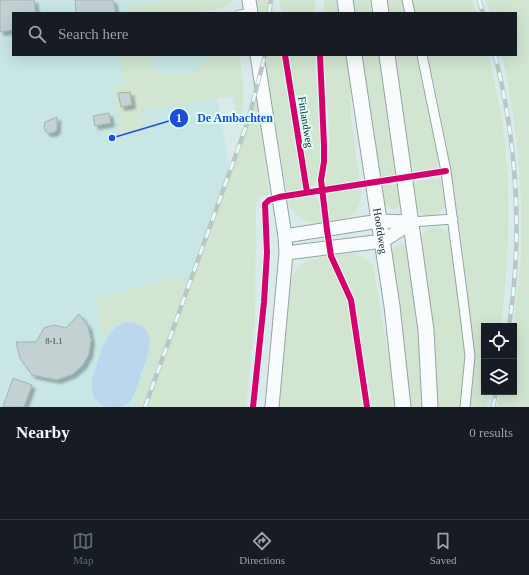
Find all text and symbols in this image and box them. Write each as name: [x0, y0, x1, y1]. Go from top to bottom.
search box: [12, 12, 517, 56]
icon: search: [26, 23, 48, 45]
text: Search here: [58, 26, 128, 42]
street label: Finlandweg: [296, 95, 316, 149]
callout: De Ambachten: [169, 106, 281, 130]
text: 1: [176, 111, 182, 125]
text: De Ambachten: [197, 111, 273, 125]
street label: Hoofdweg: [371, 207, 390, 255]
map controls: [481, 323, 517, 395]
button: locate: [481, 323, 517, 359]
house number: 8-L1: [45, 336, 63, 346]
button: layers: [481, 359, 517, 395]
text: Nearby: [16, 423, 70, 442]
text: 0 results: [469, 425, 513, 440]
tab: Map: [72, 530, 94, 566]
tab: Directions: [239, 530, 285, 566]
tab: Saved: [430, 530, 457, 566]

